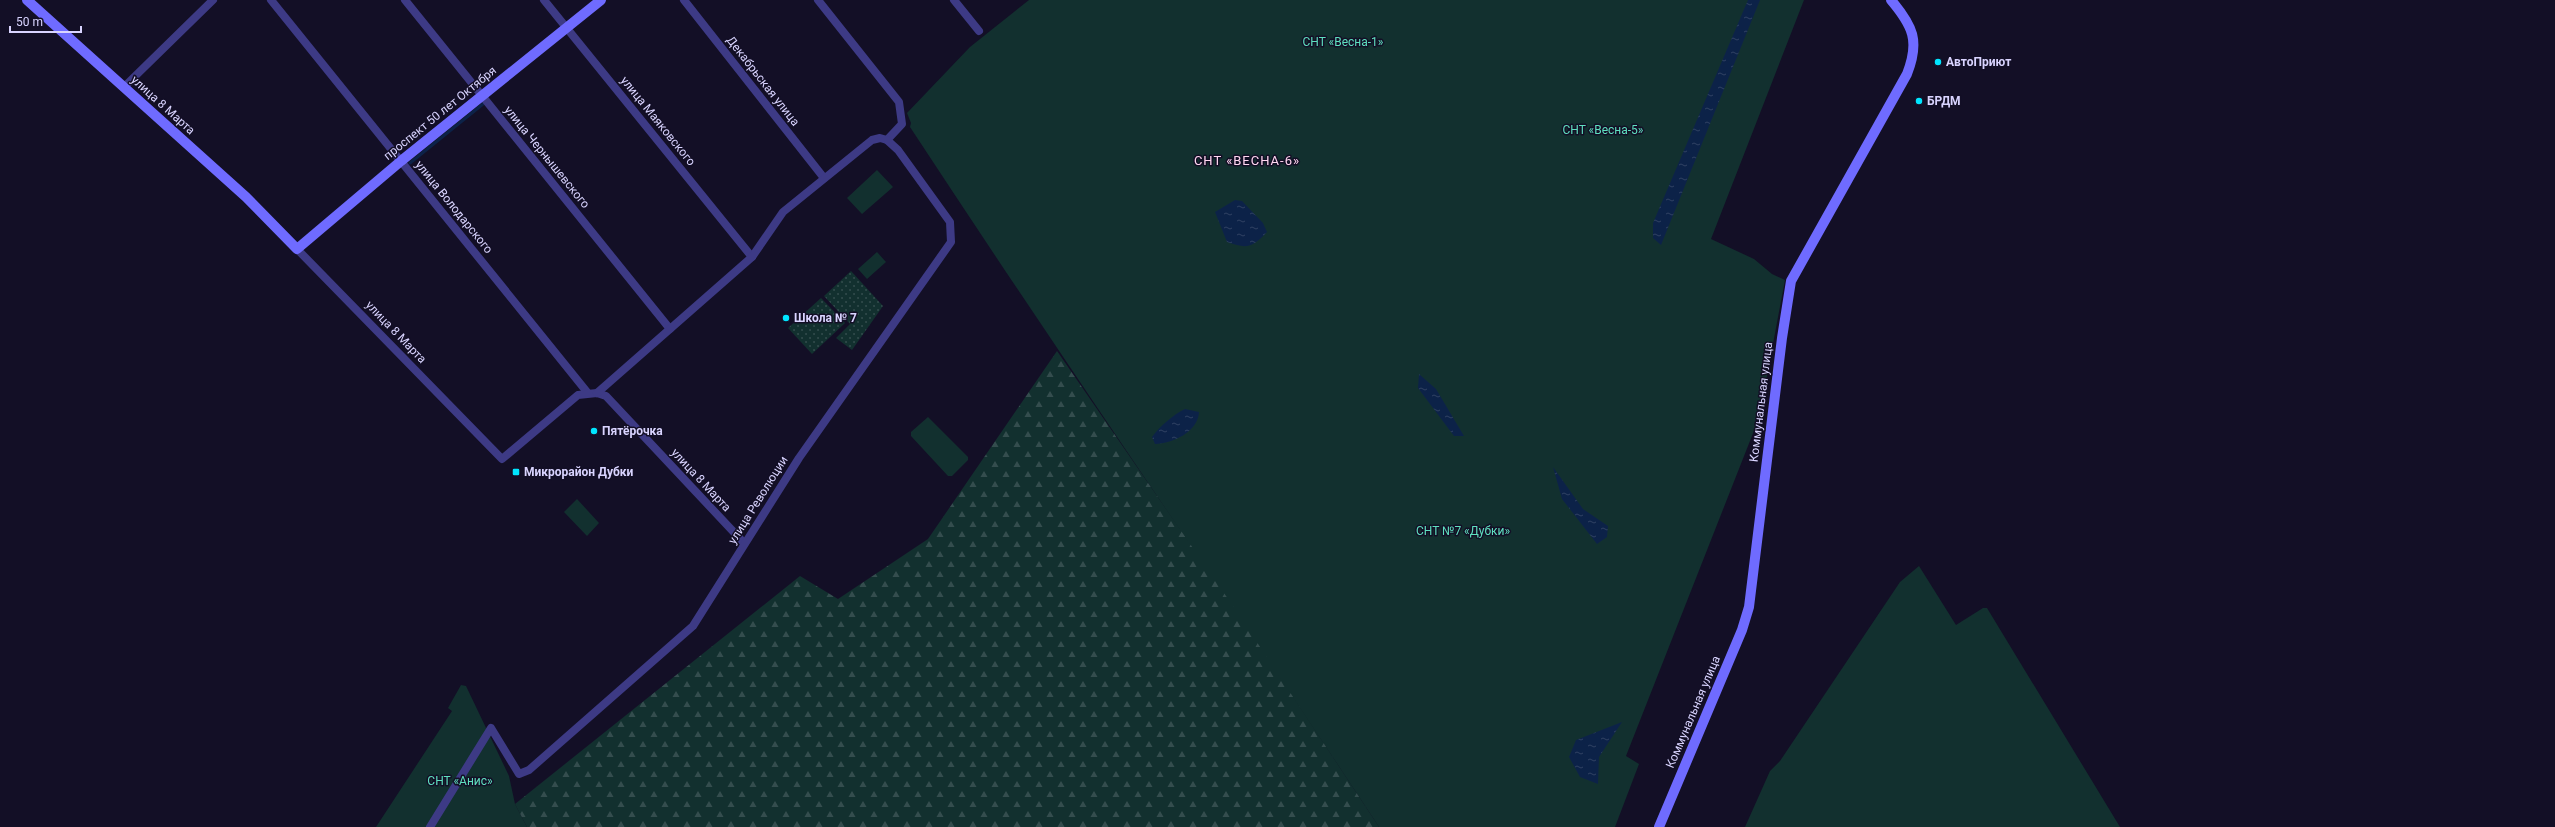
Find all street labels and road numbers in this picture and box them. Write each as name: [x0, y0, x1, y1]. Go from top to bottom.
street label: Декабрьская улица: [724, 33, 802, 129]
street label: проспект 50 лет Октября: [381, 63, 499, 163]
street label: улица 8 Марта: [128, 73, 198, 137]
street label: улица Маяковского: [618, 74, 698, 169]
street label: улица Чернышевского: [501, 103, 593, 211]
street label: улица Володарского: [412, 158, 496, 256]
street label: улица 8 Марта: [363, 298, 429, 366]
street label: Коммунальная улица: [1747, 341, 1775, 463]
street label: улица 8 Марта: [668, 446, 734, 514]
street label: улица Революции: [725, 453, 791, 547]
street label: Коммунальная улица: [1663, 654, 1723, 770]

